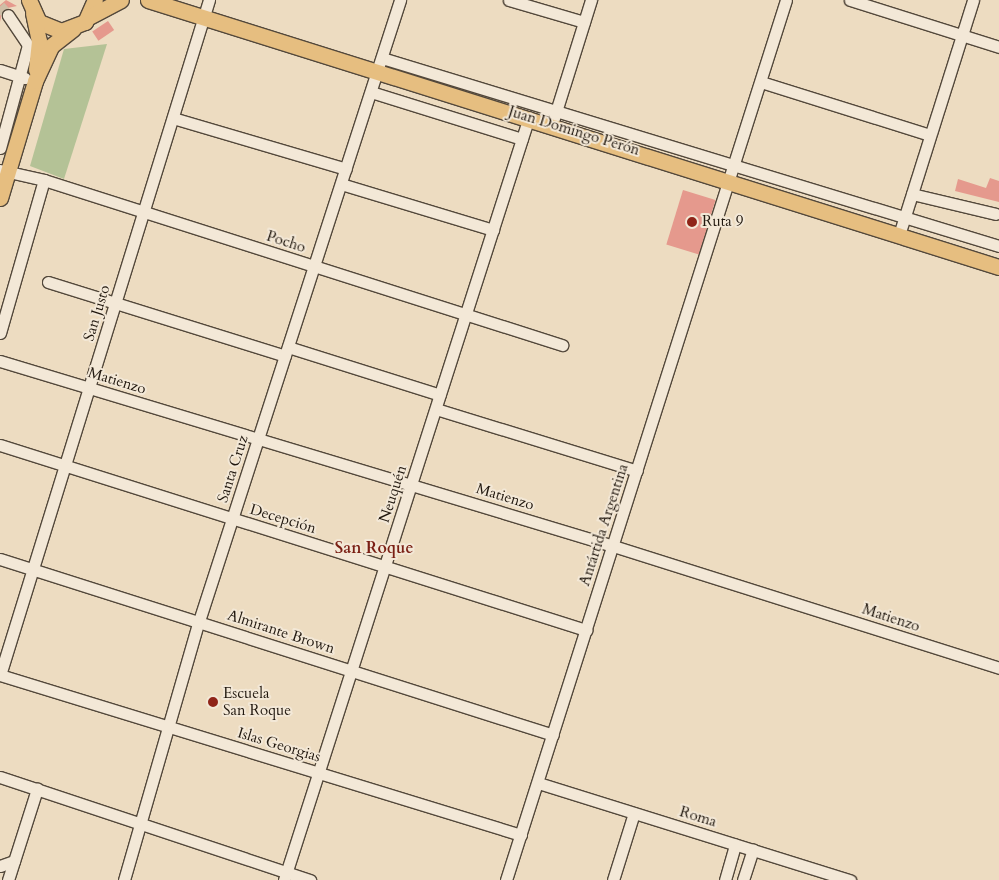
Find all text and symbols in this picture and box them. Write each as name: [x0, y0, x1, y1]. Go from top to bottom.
street label: Juan Domingo Perón: [506, 102, 642, 160]
place label: Ruta 9: [702, 213, 744, 231]
marker: Ruta 9: [686, 216, 698, 228]
street label: Pocho: [264, 227, 308, 257]
street label: San Justo: [80, 283, 114, 343]
street label: Matienzo: [86, 364, 148, 398]
street label: Santa Cruz: [214, 433, 252, 505]
street label: Antártida Argentina: [576, 462, 632, 588]
street label: Neuquén: [375, 463, 411, 525]
street label: Matienzo: [474, 480, 536, 514]
street label: Decepción: [248, 500, 318, 538]
district label: San Roque: [335, 538, 413, 558]
street label: Matienzo: [860, 600, 922, 636]
street label: Almirante Brown: [225, 606, 337, 658]
place label: Escuela San Roque: [223, 684, 291, 719]
marker: Escuela San Roque: [207, 696, 219, 708]
street label: Islas Georgias: [235, 724, 323, 766]
street label: Roma: [677, 803, 719, 831]

